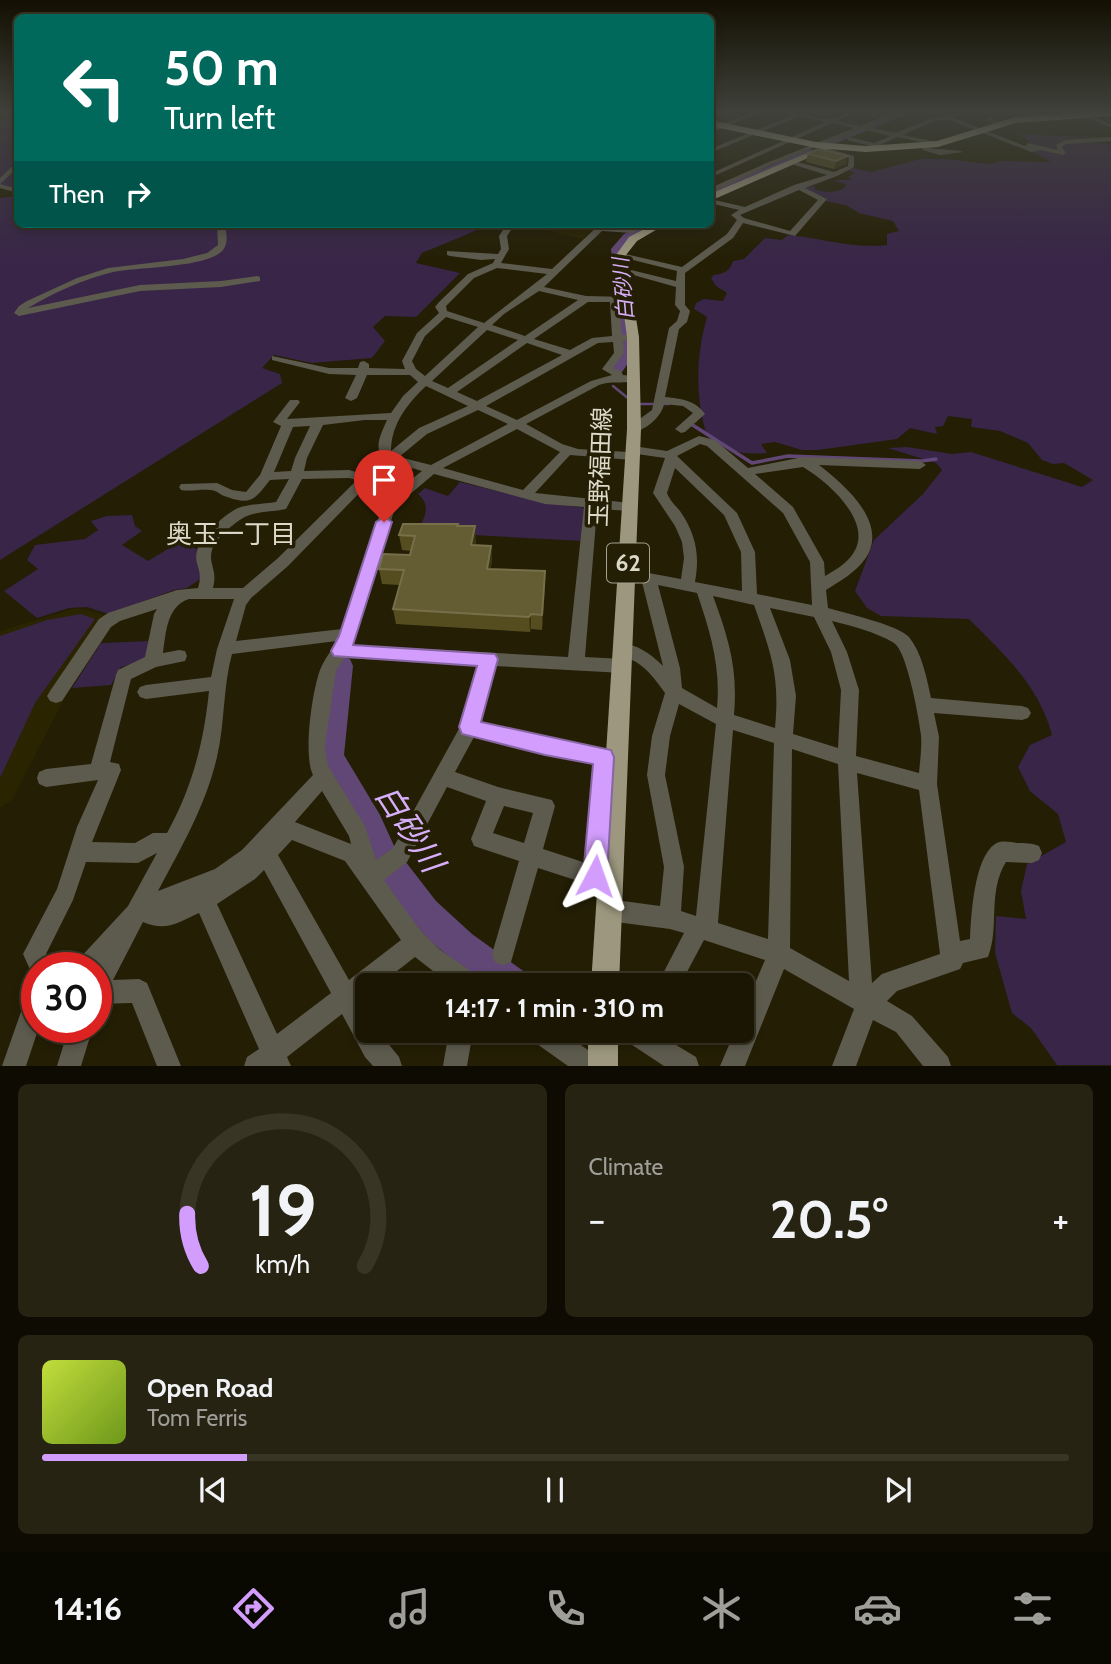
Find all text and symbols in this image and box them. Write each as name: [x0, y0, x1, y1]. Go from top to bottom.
text: 50 m: [164, 38, 279, 97]
icon: left: [49, 42, 140, 133]
text: Turn left: [164, 98, 275, 137]
icon: right: [119, 175, 157, 213]
text: Then: [49, 178, 105, 210]
water label: 白砂川: [608, 255, 638, 321]
street label: 玉野福田線: [583, 407, 617, 527]
pin: [354, 450, 414, 522]
icon: arrive: [365, 461, 403, 499]
district label: 奥玉一丁目: [166, 518, 296, 550]
road number: 62: [607, 544, 649, 582]
water label: 白砂川: [367, 777, 454, 881]
position arrow: [558, 839, 632, 913]
speed limit sign: 30: [21, 952, 112, 1043]
text: 14:17 · 1 min · 310 m: [445, 992, 664, 1024]
text: Climate: [589, 1153, 663, 1181]
text: 19: [248, 1167, 316, 1255]
text: 20.5°: [770, 1188, 888, 1251]
text: −: [589, 1196, 605, 1243]
text: +: [1052, 1196, 1069, 1243]
text: km/h: [255, 1249, 310, 1279]
text: Open Road: [147, 1372, 273, 1404]
text: Tom Ferris: [147, 1404, 247, 1432]
icon: previous: [194, 1471, 232, 1509]
icon: pause: [536, 1471, 574, 1509]
icon: next: [879, 1471, 917, 1509]
icon: directions: [229, 1584, 278, 1633]
icon: music: [385, 1584, 434, 1633]
icon: phone: [541, 1584, 590, 1633]
icon: climate: [697, 1584, 746, 1633]
icon: car: [853, 1584, 902, 1633]
icon: filters: [1008, 1584, 1057, 1633]
text: 14:16: [53, 1589, 122, 1628]

